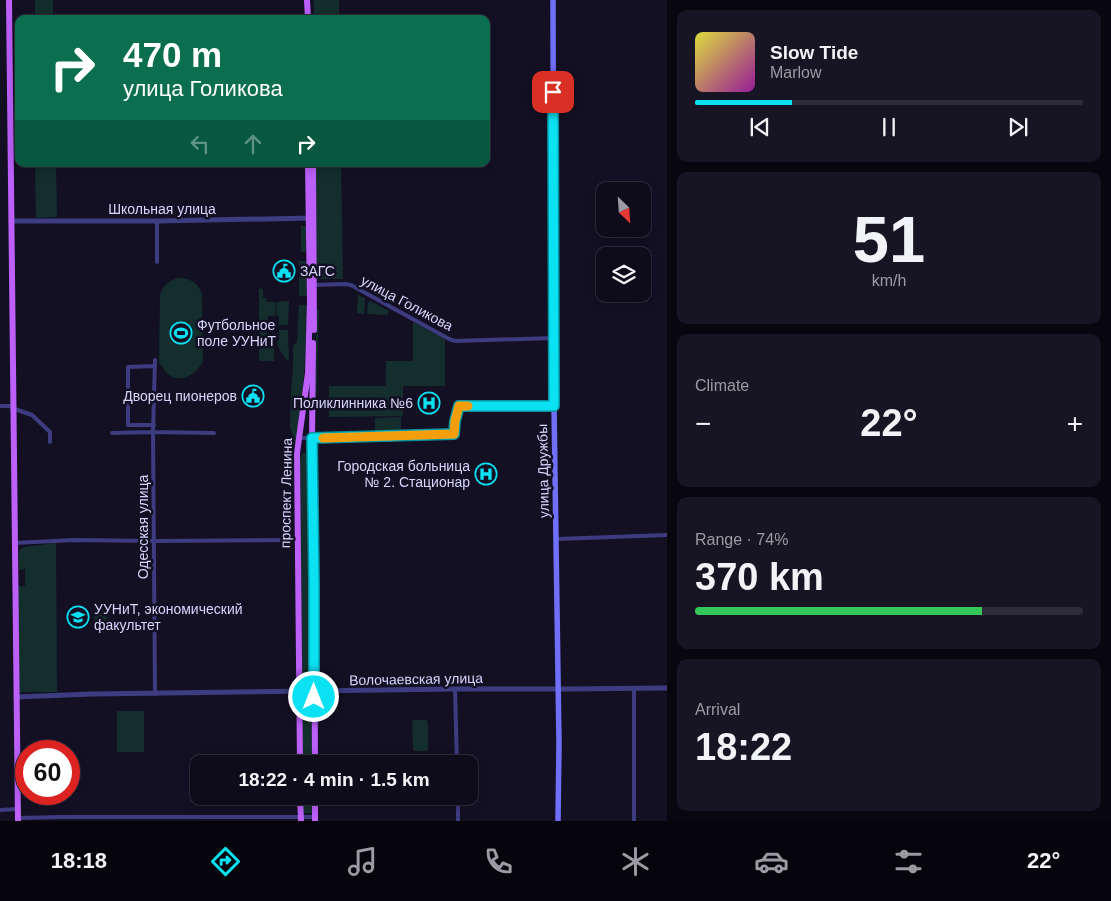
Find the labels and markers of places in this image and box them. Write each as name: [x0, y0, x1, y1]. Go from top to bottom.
pin: [532, 71, 574, 113]
public building icon: ЗАГС: [272, 259, 296, 283]
place label: ЗАГС: [300, 263, 335, 279]
place label: Футбольное поле УУНиТ: [197, 317, 277, 349]
sports icon: Футбольное поле УУНиТ: [169, 321, 193, 345]
public building icon: Дворец пионеров: [241, 384, 265, 408]
place label: Дворец пионеров: [123, 388, 237, 404]
hospital icon: Поликлинника №6: [417, 391, 441, 415]
place label: Поликлинника №6: [293, 395, 413, 411]
place label: Городская больница № 2. Стационар: [337, 458, 470, 490]
hospital icon: Городская больница № 2. Стационар: [474, 462, 498, 486]
place label: УУНиТ, экономический факультет: [94, 601, 243, 633]
school or university icon: УУНиТ, экономический факультет: [66, 605, 90, 629]

